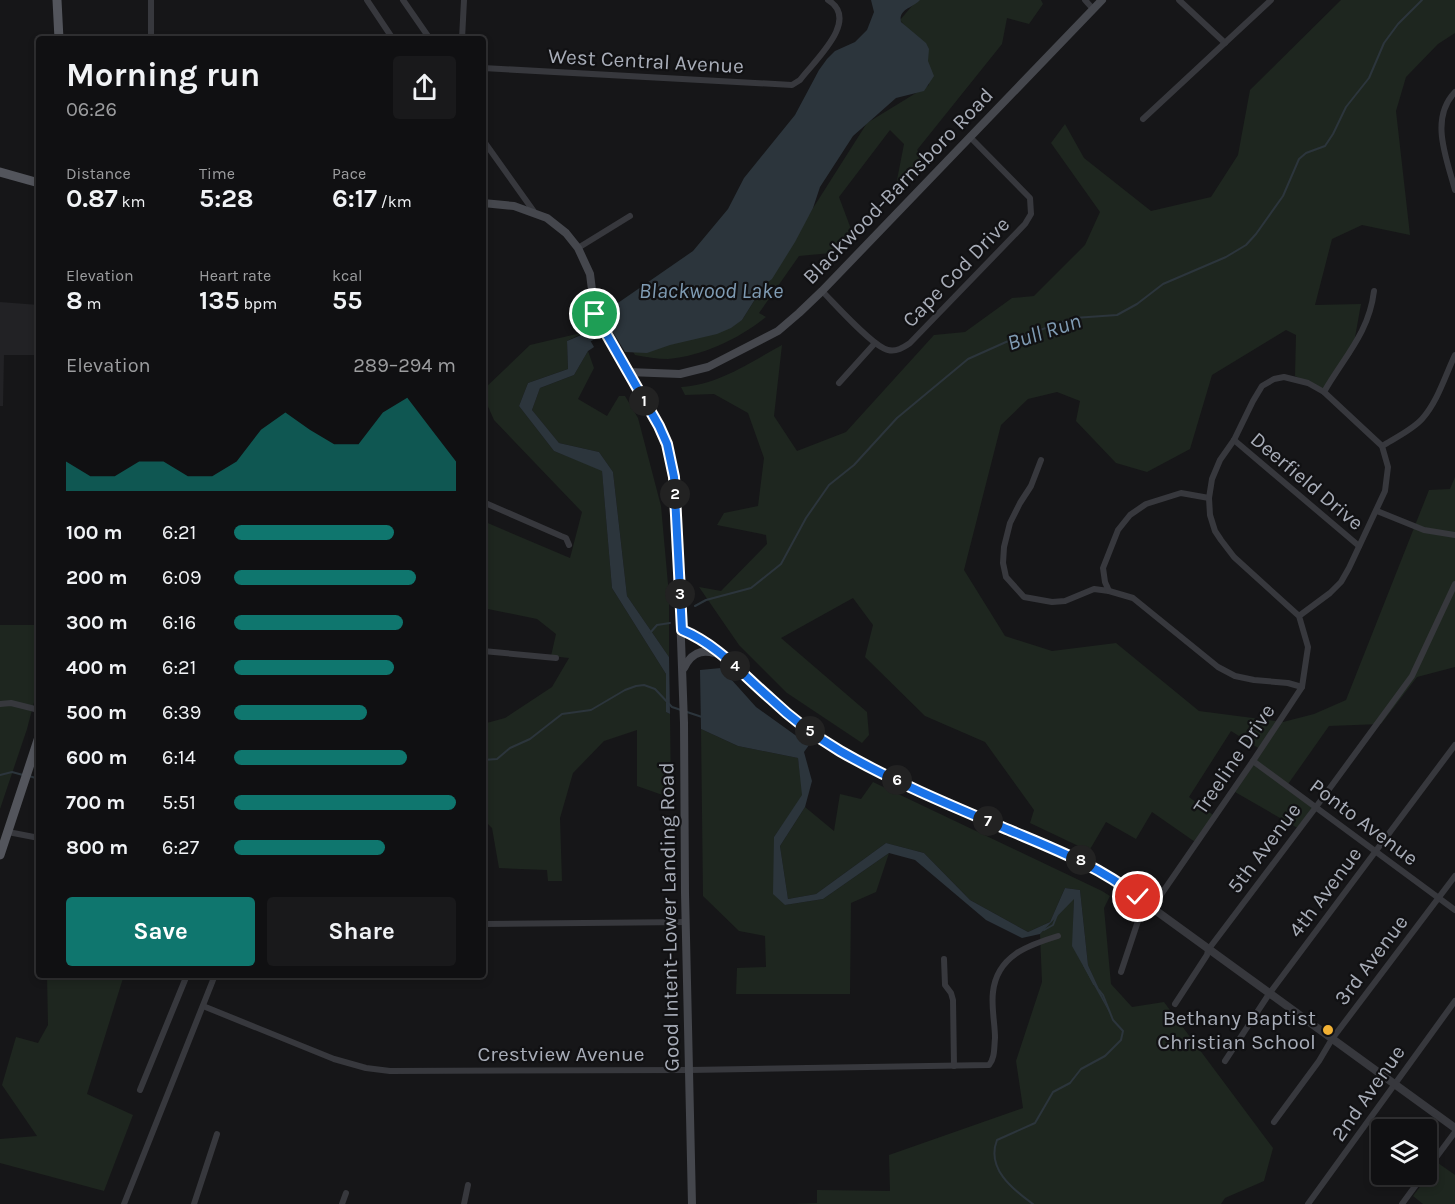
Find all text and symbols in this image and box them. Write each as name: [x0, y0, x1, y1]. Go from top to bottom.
street label: West Central Avenue: [547, 44, 745, 78]
text: Morning run: [66, 56, 260, 94]
button: share: [393, 56, 456, 119]
street label: Blackwood-Barnsboro Road: [798, 83, 998, 289]
text: 06:26: [66, 98, 117, 121]
text: Distance: [66, 164, 131, 183]
text: Time: [199, 164, 235, 183]
text: Pace: [332, 164, 366, 183]
text: 0.87: [66, 183, 118, 214]
text: 5:28: [199, 183, 254, 214]
text: 6:17: [332, 183, 377, 214]
text: km: [118, 192, 146, 211]
text: /km: [377, 192, 412, 211]
street label: Cape Cod Drive: [898, 212, 1014, 332]
text: Elevation: [66, 266, 134, 285]
text: Heart rate: [199, 266, 271, 285]
text: kcal: [332, 266, 363, 285]
water label: Blackwood Lake: [639, 278, 783, 304]
text: 8: [66, 285, 83, 316]
text: 135: [199, 285, 240, 316]
text: 55: [332, 285, 362, 316]
pin: [569, 288, 620, 339]
text: m: [83, 294, 102, 313]
text: bpm: [240, 294, 277, 313]
icon: arrive: [578, 297, 611, 330]
water label: Bull Run: [1004, 308, 1084, 356]
text: Elevation: [66, 354, 151, 377]
text: 289–294 m: [353, 354, 456, 377]
pin: 1: [629, 386, 659, 416]
text: 1: [641, 391, 647, 410]
street label: Deerfield Drive: [1246, 427, 1368, 535]
pin: 2: [660, 479, 690, 509]
text: 2: [670, 484, 680, 503]
text: 100 m: [66, 521, 122, 544]
text: 6:21: [162, 521, 196, 544]
text: 200 m: [66, 566, 127, 589]
text: 6:09: [162, 566, 202, 589]
pin: 3: [665, 579, 695, 609]
text: 3: [675, 584, 685, 603]
text: 300 m: [66, 611, 128, 634]
text: 6:16: [162, 611, 196, 634]
pin: 4: [720, 651, 750, 681]
text: 400 m: [66, 656, 127, 679]
text: 6:21: [162, 656, 196, 679]
text: 4: [730, 656, 740, 675]
street label: Treeline Drive: [1188, 699, 1280, 819]
text: 500 m: [66, 701, 127, 724]
text: 6:39: [162, 701, 201, 724]
pin: 5: [795, 716, 825, 746]
text: 5: [805, 721, 815, 740]
text: 600 m: [66, 746, 127, 769]
text: 6:14: [162, 746, 196, 769]
street label: Good Intent-Lower Landing Road: [654, 762, 684, 1072]
pin: 6: [882, 765, 912, 795]
text: 6: [892, 770, 902, 789]
street label: Ponto Avenue: [1305, 774, 1423, 870]
text: 700 m: [66, 791, 125, 814]
text: 5:51: [162, 791, 196, 814]
street label: 5th Avenue: [1222, 798, 1306, 898]
pin: 7: [973, 806, 1003, 836]
text: 7: [984, 811, 992, 830]
text: 800 m: [66, 836, 128, 859]
text: 6:27: [162, 836, 199, 859]
street label: 4th Avenue: [1283, 842, 1367, 942]
pin: 8: [1066, 845, 1096, 875]
text: 8: [1076, 850, 1086, 869]
pin: [1112, 871, 1163, 922]
icon: check: [1121, 880, 1154, 913]
button: Save: [66, 897, 255, 966]
button: Share: [267, 897, 456, 966]
street label: 3rd Avenue: [1329, 910, 1413, 1010]
place label: Bethany Baptist Christian School: [1157, 1006, 1316, 1054]
marker: Bethany Baptist Christian School: [1321, 1023, 1335, 1037]
street label: 2nd Avenue: [1326, 1040, 1410, 1146]
street label: Crestview Avenue: [477, 1042, 645, 1066]
map controls: [1371, 1119, 1437, 1185]
button: layers: [1371, 1119, 1437, 1185]

